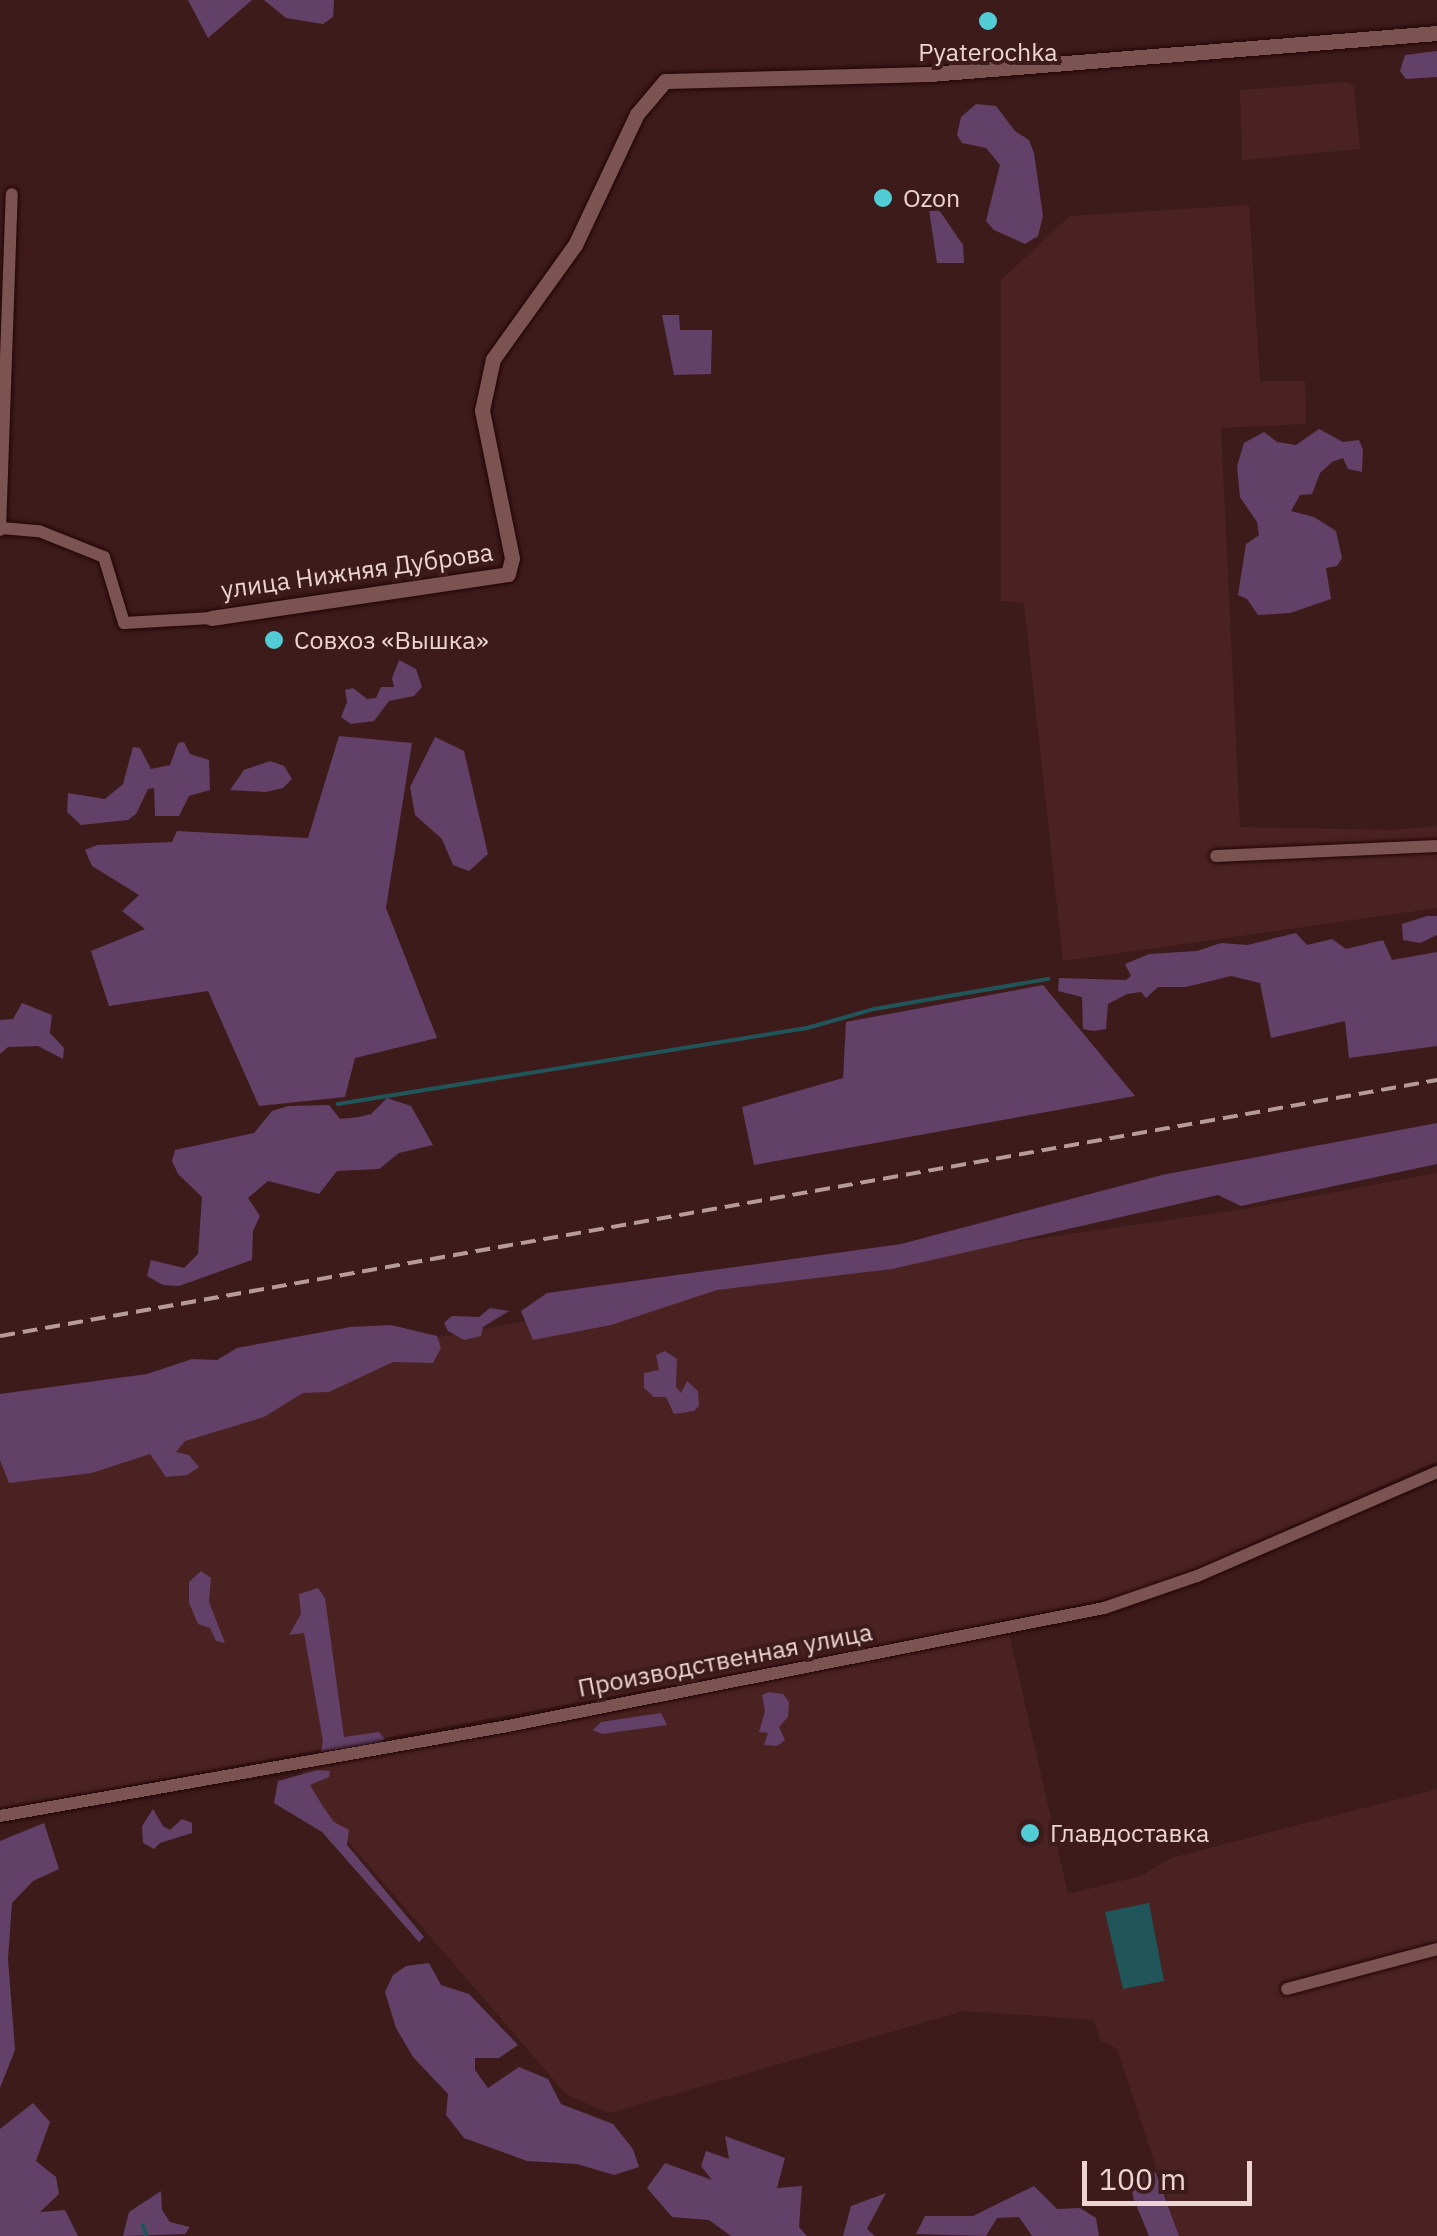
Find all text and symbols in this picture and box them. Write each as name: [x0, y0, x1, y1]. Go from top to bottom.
marker: Pyaterochka: [977, 10, 999, 32]
place label: Pyaterochka: [918, 37, 1058, 67]
place label: Ozon: [903, 183, 960, 213]
marker: Ozon: [872, 187, 894, 209]
street label: улица Нижняя Дуброва: [219, 537, 495, 605]
place label: Совхоз «Вышка»: [294, 625, 488, 655]
marker: Совхоз «Вышка»: [263, 629, 285, 651]
street label: Производственная улица: [575, 1617, 875, 1703]
place label: Главдоставка: [1050, 1818, 1209, 1848]
marker: Главдоставка: [1019, 1822, 1041, 1844]
scale bar: [1087, 2141, 1257, 2203]
text: 100 m: [1099, 2159, 1186, 2198]

